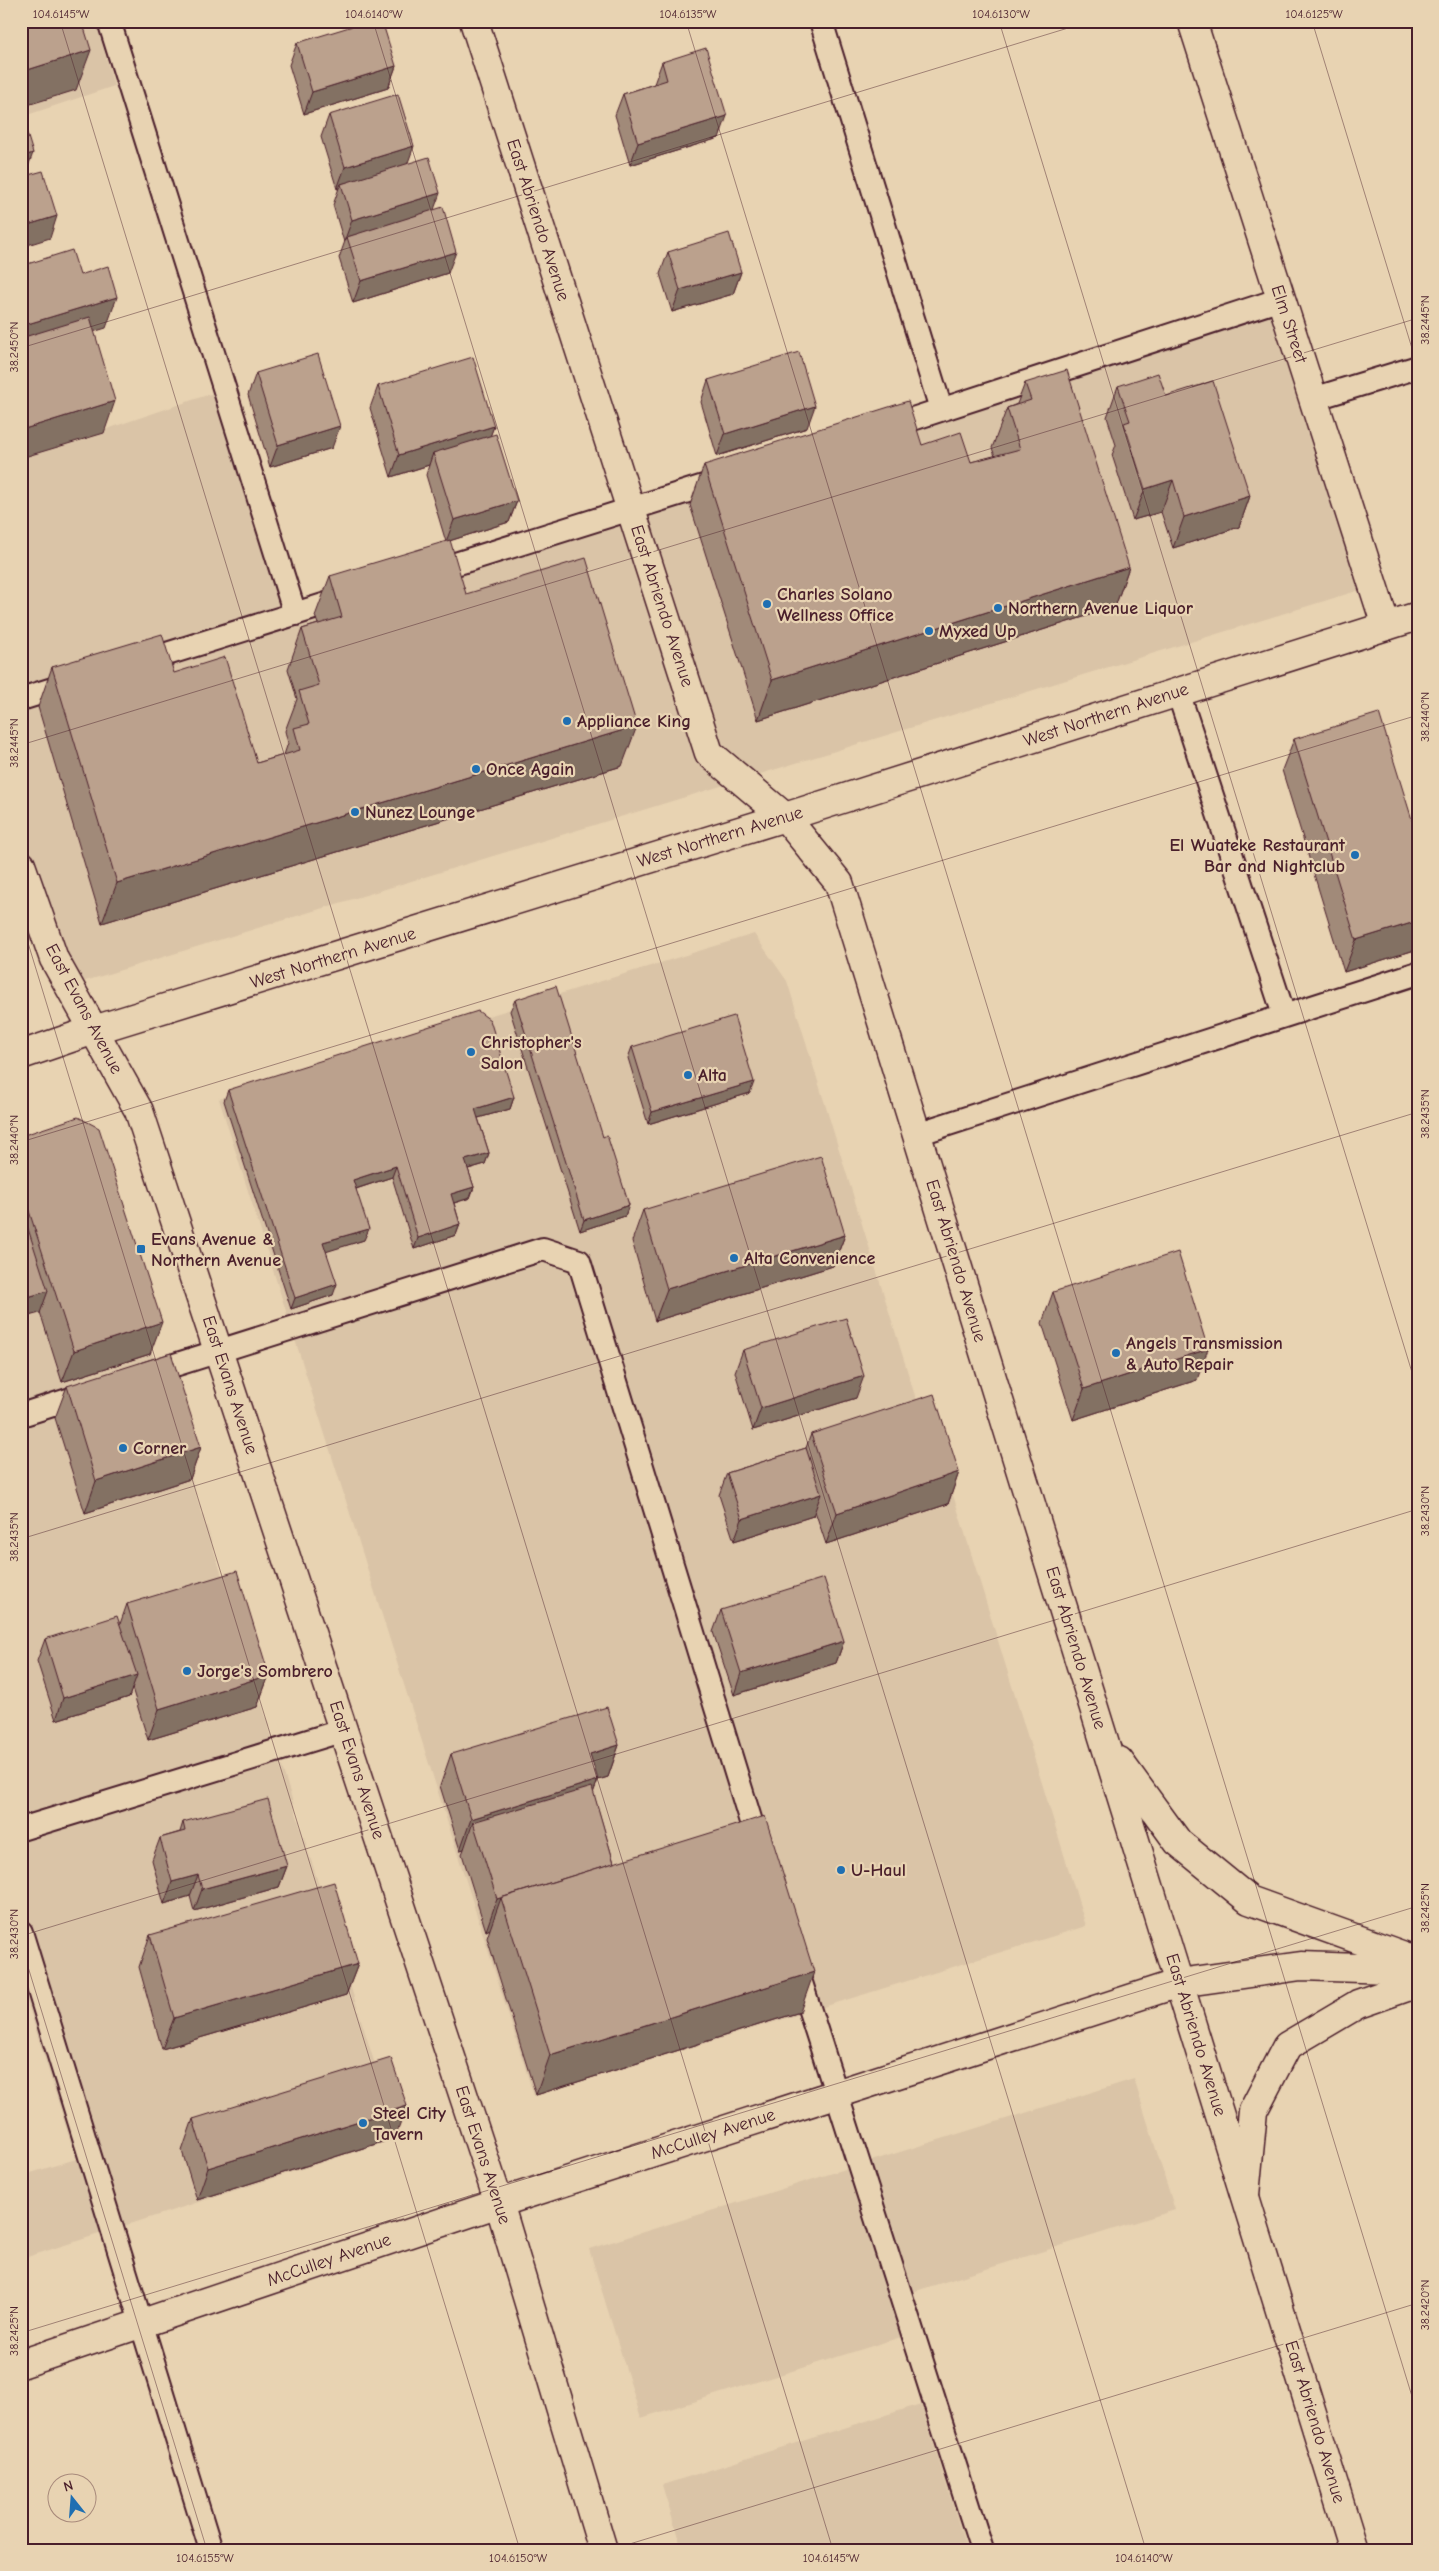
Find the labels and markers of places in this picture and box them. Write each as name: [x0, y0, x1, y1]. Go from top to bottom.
place label: Charles Solano Wellness Office: [777, 584, 894, 626]
marker: Charles Solano Wellness Office: [761, 598, 773, 610]
place label: Northern Avenue Liquor: [1008, 598, 1194, 619]
marker: Northern Avenue Liquor: [992, 602, 1004, 614]
place label: Myxed Up: [939, 621, 1016, 642]
marker: Myxed Up: [923, 625, 935, 637]
place label: Appliance King: [577, 711, 691, 732]
marker: Appliance King: [561, 715, 573, 727]
place label: Once Again: [486, 759, 574, 780]
marker: Once Again: [470, 763, 482, 775]
place label: Nunez Lounge: [365, 802, 475, 823]
marker: Nunez Lounge: [349, 806, 361, 818]
place label: El Wuateke Restaurant Bar and Nightclub: [1169, 835, 1346, 877]
marker: El Wuateke Restaurant Bar and Nightclub: [1349, 849, 1361, 861]
place label: Christopher's Salon: [481, 1032, 582, 1074]
marker: Christopher's Salon: [465, 1046, 477, 1058]
place label: Alta: [698, 1065, 727, 1086]
marker: Alta: [682, 1069, 694, 1081]
place label: Evans Avenue & Northern Avenue: [151, 1229, 281, 1271]
marker: Evans Avenue & Northern Avenue: [135, 1243, 147, 1255]
place label: Alta Convenience: [744, 1248, 876, 1269]
marker: Alta Convenience: [728, 1252, 740, 1264]
place label: Angels Transmission & Auto Repair: [1126, 1333, 1283, 1375]
marker: Angels Transmission & Auto Repair: [1110, 1347, 1122, 1359]
place label: Corner: [133, 1438, 187, 1459]
marker: Corner: [117, 1442, 129, 1454]
place label: Jorge's Sombrero: [197, 1661, 333, 1682]
marker: Jorge's Sombrero: [181, 1665, 193, 1677]
place label: U-Haul: [851, 1860, 906, 1881]
marker: U-Haul: [835, 1864, 847, 1876]
place label: Steel City Tavern: [373, 2103, 447, 2145]
marker: Steel City Tavern: [357, 2117, 369, 2129]

